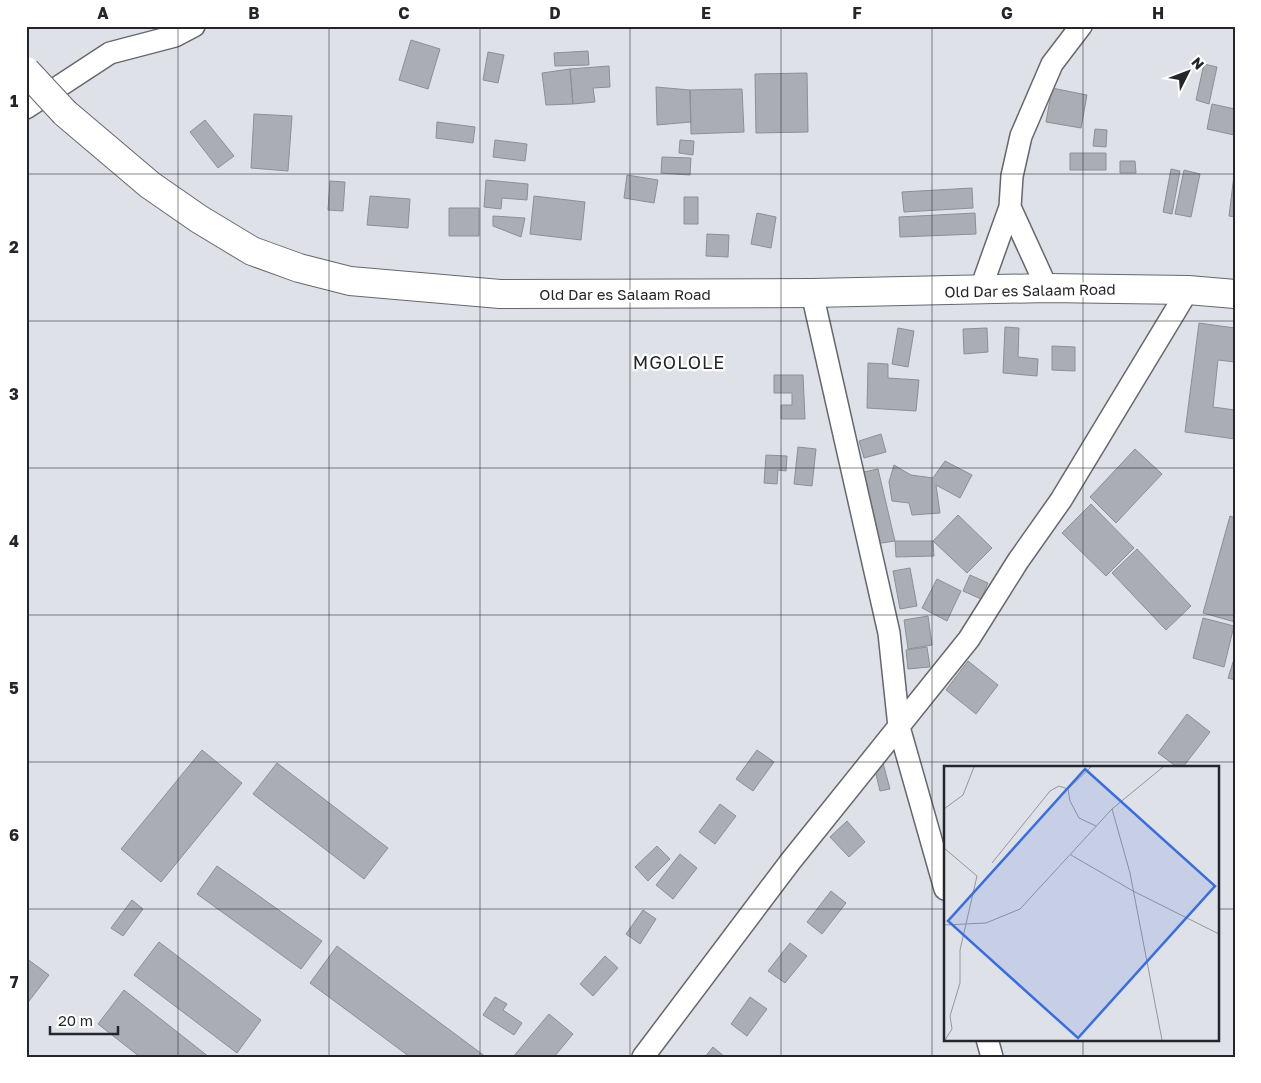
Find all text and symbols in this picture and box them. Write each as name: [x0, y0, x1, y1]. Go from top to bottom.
text: A: [97, 3, 109, 23]
text: B: [248, 3, 260, 23]
text: C: [398, 3, 410, 23]
text: D: [549, 3, 561, 23]
text: E: [701, 3, 711, 23]
text: F: [852, 3, 862, 23]
text: G: [1001, 3, 1013, 23]
text: H: [1152, 3, 1164, 23]
north arrow: [1164, 48, 1214, 98]
text: N: [1188, 53, 1208, 73]
text: 1: [10, 91, 18, 111]
text: 2: [9, 237, 19, 257]
street label: Old Dar es Salaam Road: [944, 280, 1116, 300]
street label: Old Dar es Salaam Road: [539, 285, 711, 303]
district label: MGOLOLE: [633, 351, 725, 373]
text: 3: [9, 384, 19, 404]
text: 4: [9, 531, 19, 551]
text: 5: [9, 678, 19, 698]
inset map: [944, 766, 1218, 1040]
text: 6: [9, 825, 19, 845]
text: 7: [10, 972, 19, 992]
scale bar: [50, 1003, 118, 1035]
text: 20 m: [58, 1011, 93, 1029]

